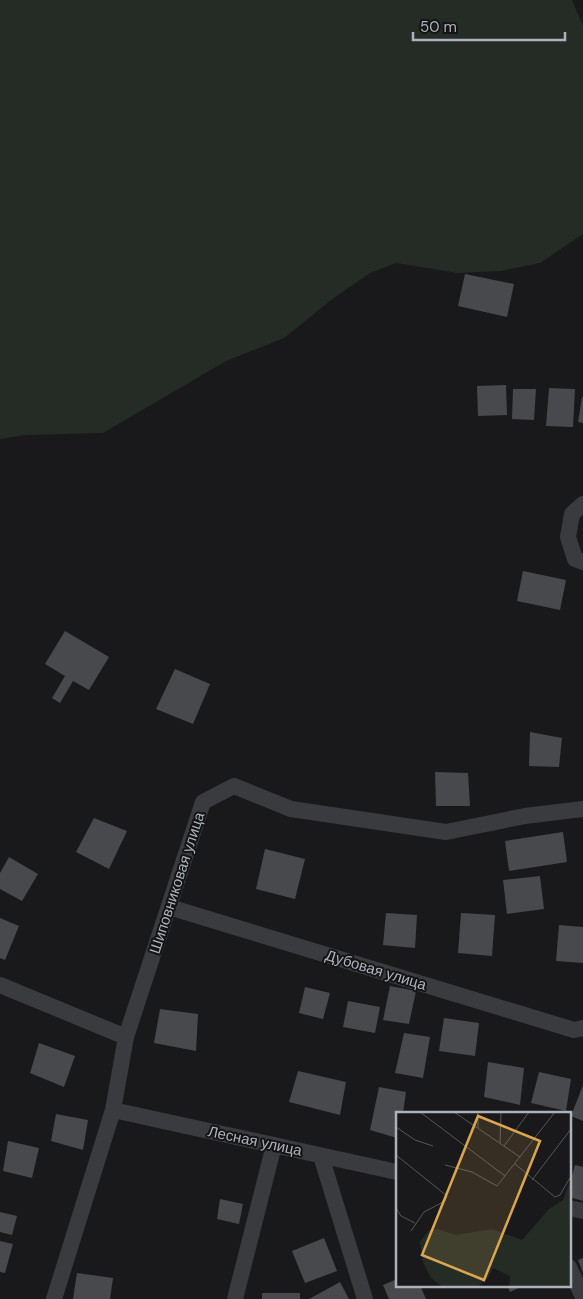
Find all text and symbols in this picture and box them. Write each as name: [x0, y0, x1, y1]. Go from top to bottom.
scale bar: [413, 10, 566, 42]
text: 50 m: [420, 17, 457, 37]
street label: Шиповниковая улица: [145, 809, 210, 956]
street label: Дубовая улица: [323, 945, 430, 995]
inset map: [396, 1112, 570, 1286]
street label: Лесная улица: [206, 1121, 305, 1161]

